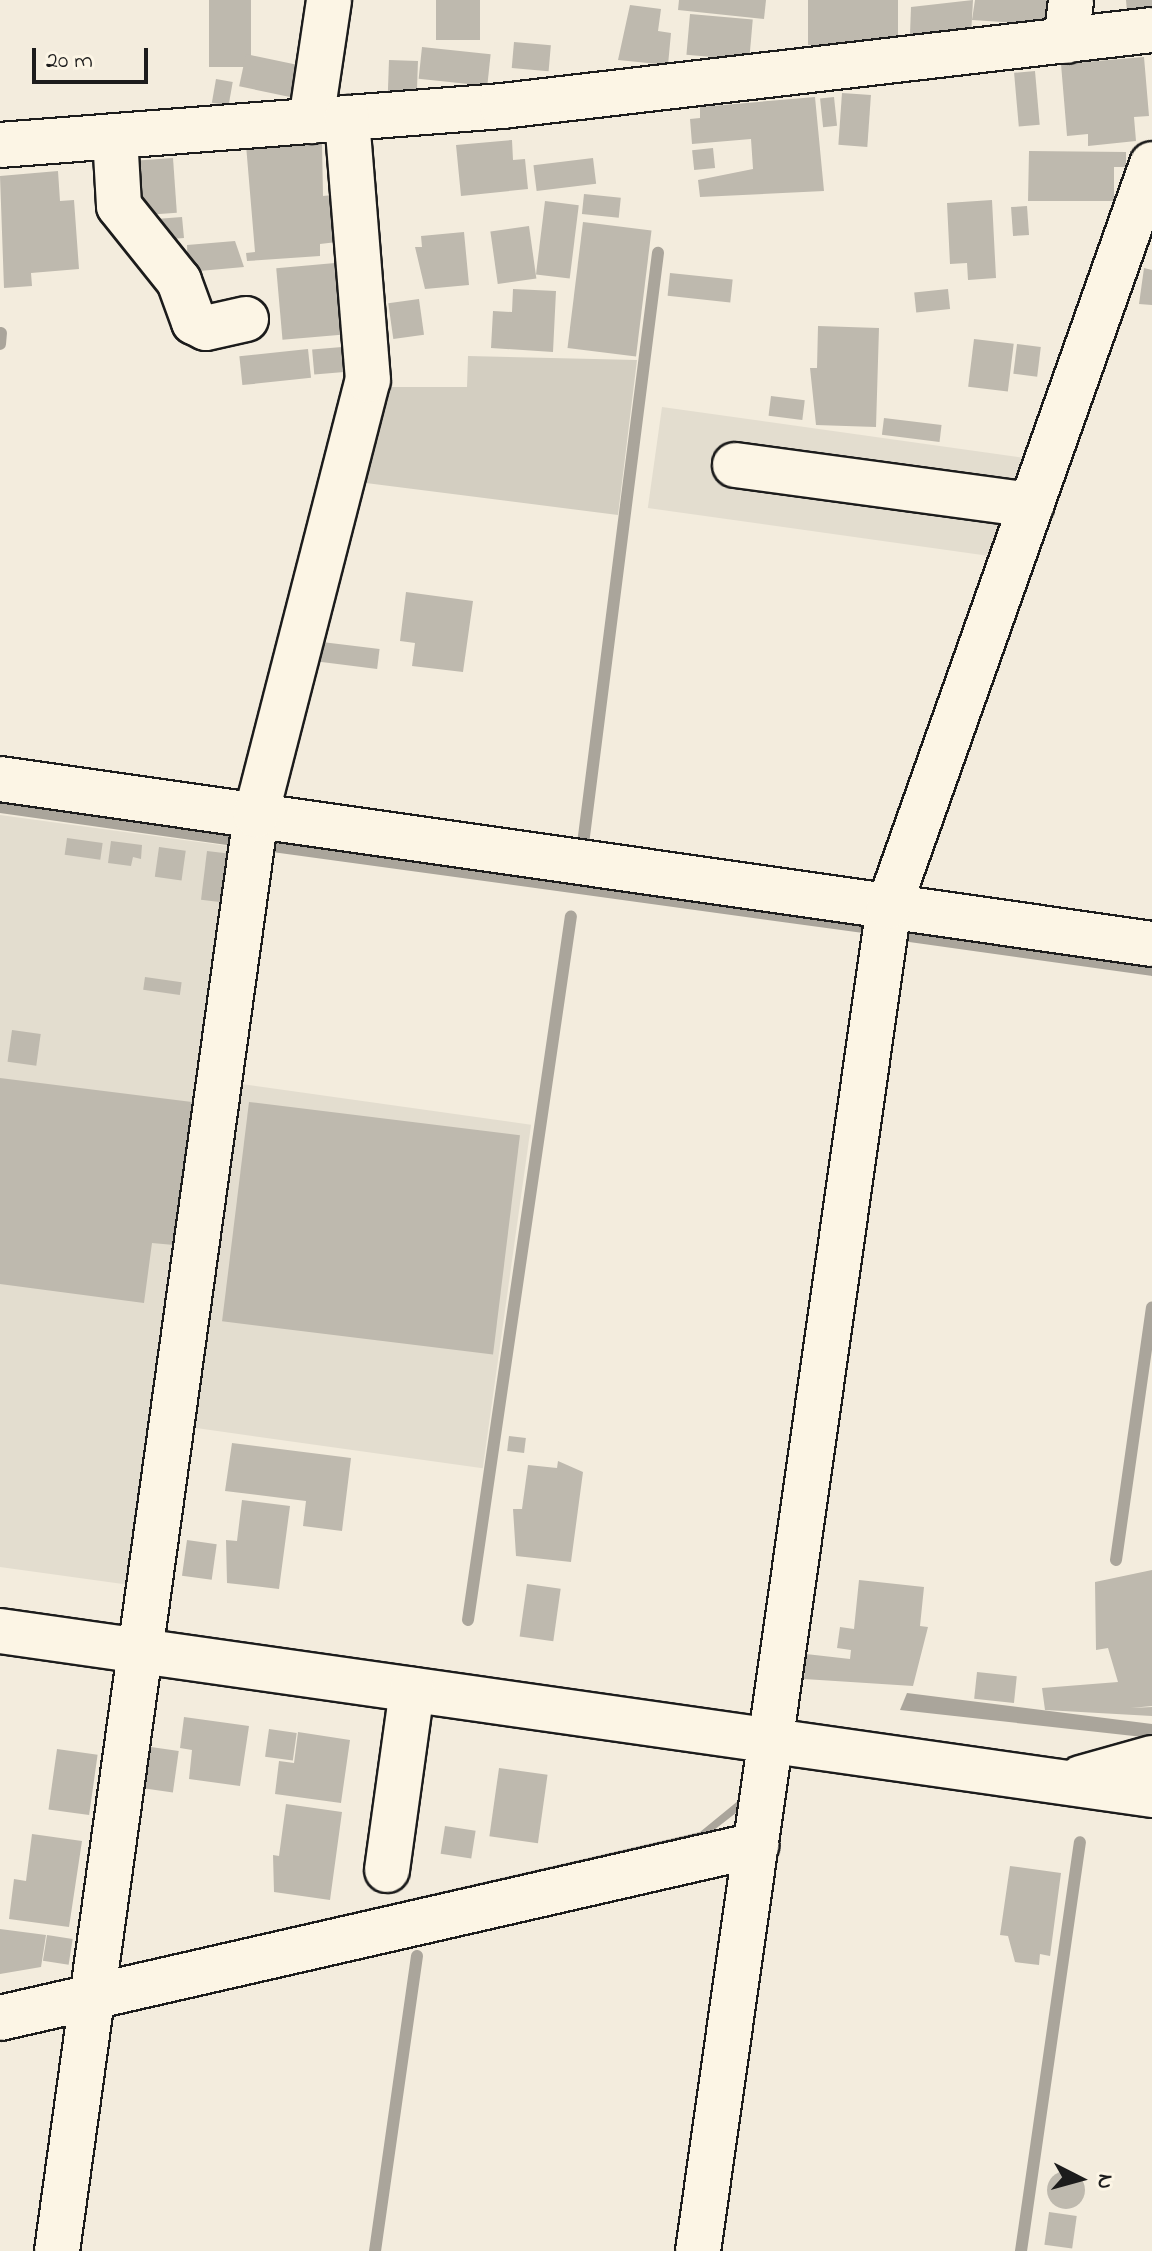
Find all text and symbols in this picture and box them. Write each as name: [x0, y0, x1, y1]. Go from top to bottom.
scale bar: [36, 32, 152, 82]
text: 20 m: [46, 44, 93, 79]
north arrow: [1040, 2139, 1120, 2219]
text: N: [1087, 2172, 1121, 2191]

